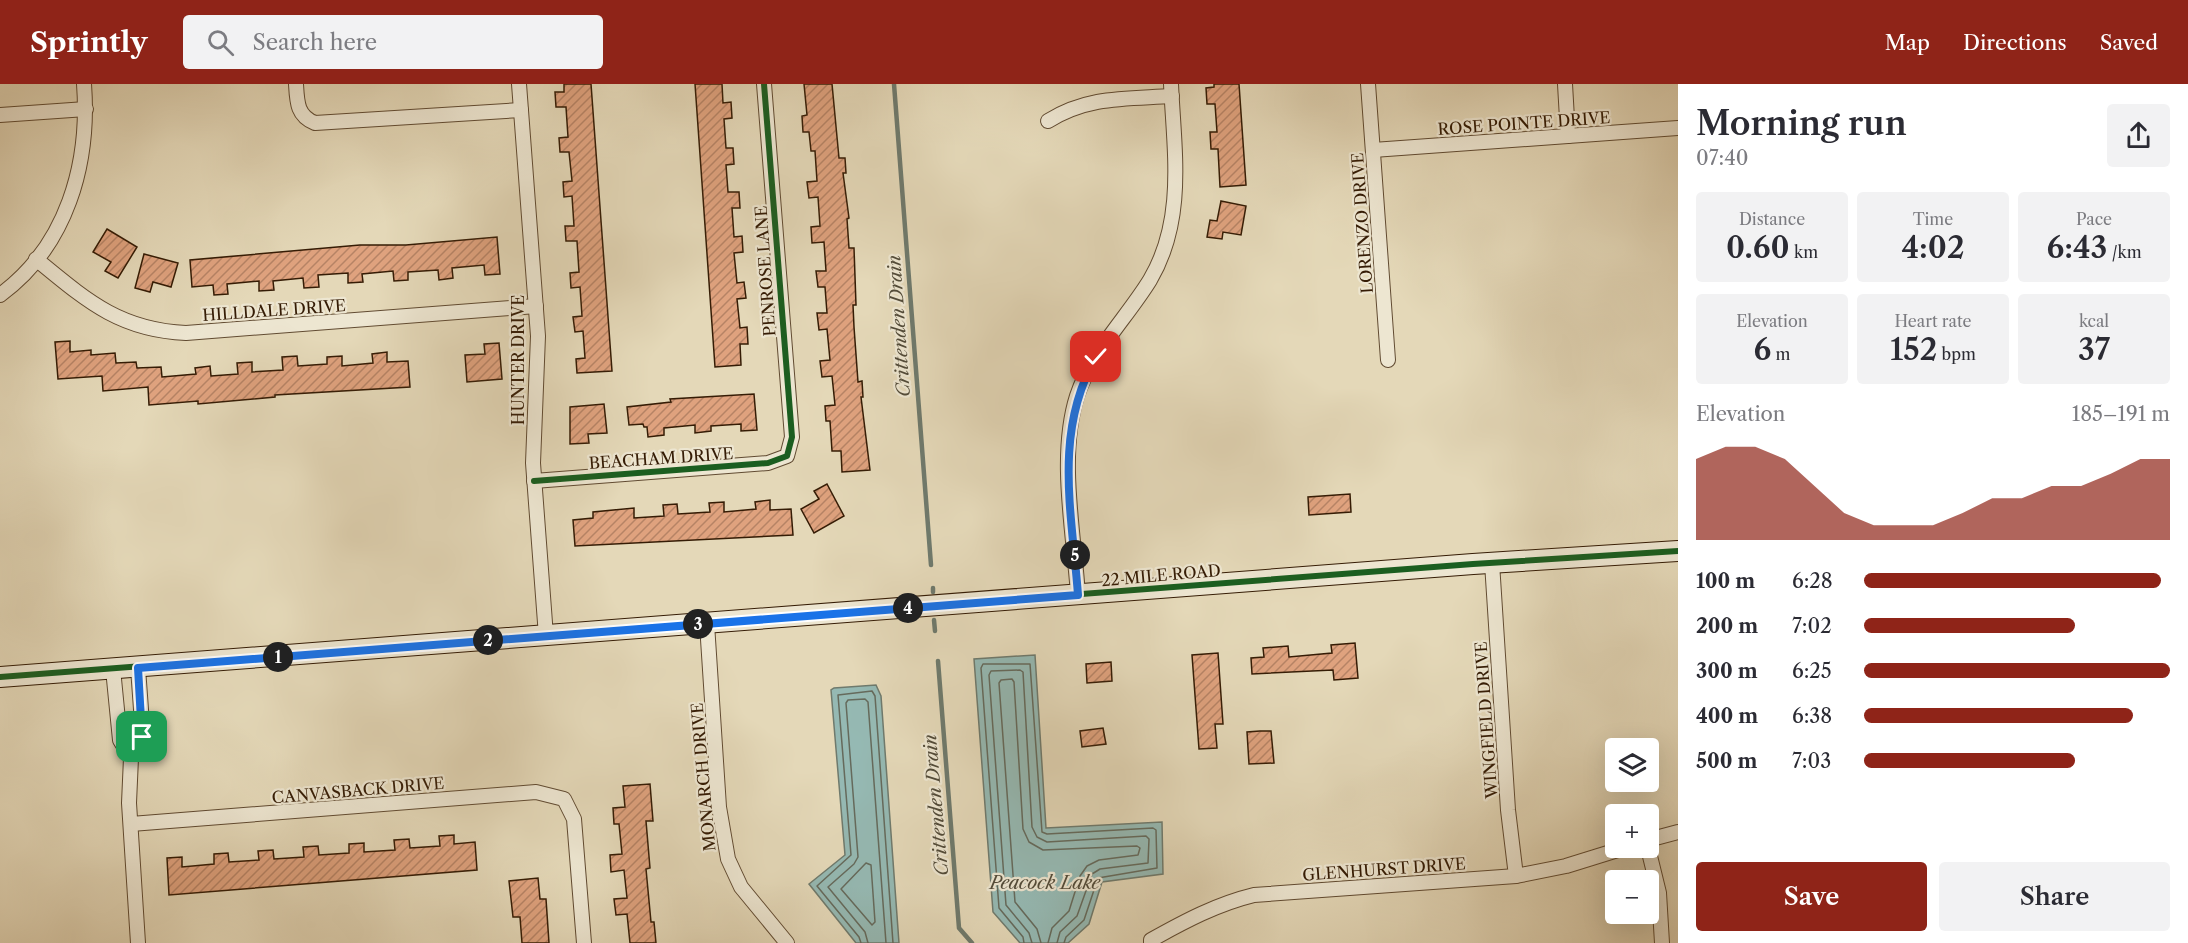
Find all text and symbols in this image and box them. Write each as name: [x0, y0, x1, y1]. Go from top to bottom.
search box: [183, 15, 603, 69]
text: Sprintly: [30, 25, 147, 59]
icon: search: [204, 26, 237, 59]
text: Search here: [252, 29, 377, 56]
text: Map: [1885, 30, 1930, 55]
text: Directions: [1963, 30, 2067, 55]
text: Saved: [2100, 30, 2158, 55]
text: Morning run: [1696, 103, 1907, 144]
button: share: [2107, 104, 2170, 167]
street label: ROSE POINTE DRIVE: [1437, 107, 1611, 139]
text: 07:40: [1696, 146, 1748, 170]
street label: LORENZO DRIVE: [1347, 152, 1377, 294]
street label: PENROSE LANE: [750, 205, 780, 337]
text: Distance: [1739, 209, 1805, 229]
text: Time: [1913, 209, 1953, 229]
text: Pace: [2076, 209, 2112, 229]
text: 0.60: [1726, 229, 1790, 266]
text: 4:02: [1901, 229, 1965, 266]
text: 6:43: [2046, 229, 2107, 266]
text: km: [1790, 242, 1818, 262]
text: /km: [2107, 242, 2142, 262]
water label: Crittenden Drain: [883, 254, 915, 398]
street label: HILLDALE DRIVE: [202, 295, 346, 325]
street label: HUNTER DRIVE: [508, 295, 528, 425]
text: Elevation: [1736, 311, 1808, 331]
text: Heart rate: [1894, 311, 1972, 331]
text: kcal: [2079, 311, 2109, 331]
pin: [1070, 331, 1121, 382]
text: 6: [1754, 331, 1771, 368]
text: 152: [1890, 331, 1937, 368]
text: 37: [2078, 331, 2110, 368]
icon: check: [1079, 340, 1112, 373]
text: m: [1771, 344, 1790, 364]
text: bpm: [1937, 344, 1976, 364]
text: Elevation: [1696, 402, 1785, 426]
text: 185–191 m: [2072, 402, 2170, 426]
street label: BEACHAM DRIVE: [588, 443, 734, 473]
pin: 5: [1060, 540, 1090, 570]
text: 5: [1071, 545, 1079, 565]
street label: 22 MILE ROAD: [1100, 560, 1222, 590]
text: 100 m: [1696, 569, 1755, 593]
text: 6:28: [1792, 569, 1833, 593]
pin: 4: [893, 593, 923, 623]
text: 4: [903, 598, 913, 618]
pin: 3: [683, 609, 713, 639]
text: 3: [693, 614, 703, 634]
text: 200 m: [1696, 614, 1758, 638]
text: 7:02: [1792, 614, 1832, 638]
pin: 2: [473, 625, 503, 655]
text: 2: [483, 630, 493, 650]
street label: WINGFIELD DRIVE: [1471, 641, 1502, 800]
pin: 1: [263, 642, 293, 672]
text: 1: [274, 647, 282, 667]
text: 300 m: [1696, 659, 1758, 683]
text: 6:25: [1792, 659, 1832, 683]
street label: MONARCH DRIVE: [687, 702, 719, 852]
text: 400 m: [1696, 704, 1758, 728]
text: 6:38: [1792, 704, 1832, 728]
pin: [116, 711, 167, 762]
icon: arrive: [125, 720, 158, 753]
water label: Crittenden Drain: [919, 733, 953, 877]
map controls: [1605, 738, 1659, 924]
button: layers: [1605, 738, 1659, 792]
text: 500 m: [1696, 749, 1757, 773]
text: 7:03: [1792, 749, 1831, 773]
street label: CANVASBACK DRIVE: [271, 772, 445, 808]
button: +: [1605, 804, 1659, 858]
street label: GLENHURST DRIVE: [1302, 853, 1466, 885]
button: Save: [1696, 862, 1927, 931]
button: Share: [1939, 862, 2170, 931]
button: −: [1605, 870, 1659, 924]
water label: Peacock Lake: [988, 872, 1102, 894]

